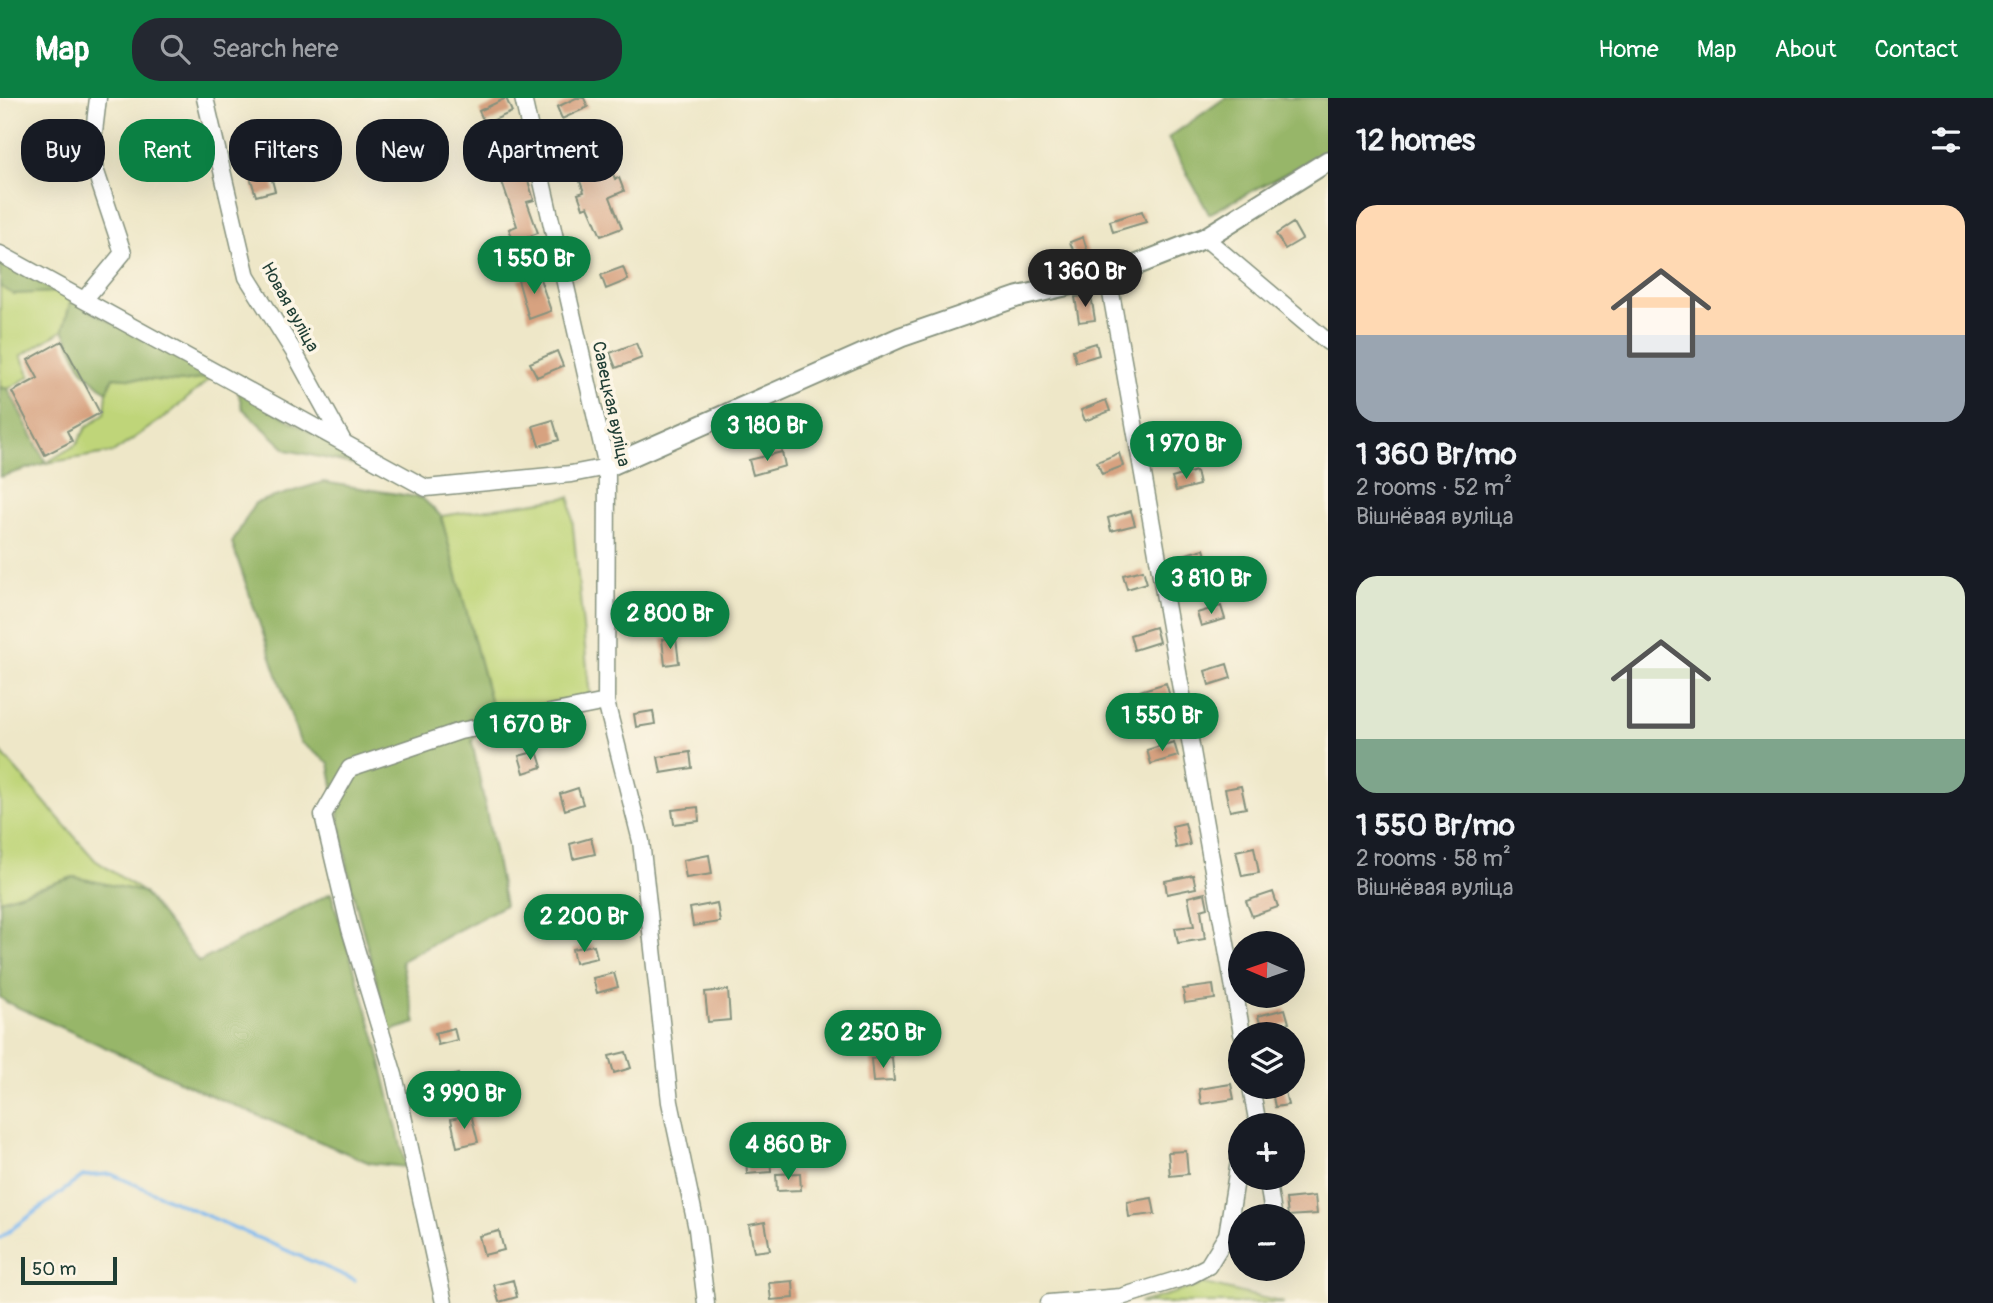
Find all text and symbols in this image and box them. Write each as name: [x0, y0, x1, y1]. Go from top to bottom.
search box: [132, 18, 622, 81]
text: Map: [35, 29, 90, 70]
icon: search: [156, 30, 194, 68]
text: Search here: [212, 33, 339, 65]
text: Home: [1598, 35, 1659, 64]
text: Map: [1697, 35, 1737, 64]
text: About: [1775, 35, 1837, 64]
text: Contact: [1875, 35, 1958, 64]
chip: Buy: [21, 119, 105, 182]
chip: Rent: [119, 119, 215, 182]
chip: Filters: [229, 119, 342, 182]
chip: New: [356, 119, 449, 182]
chip: Apartment: [463, 119, 623, 182]
icon: filters: [1927, 121, 1965, 159]
text: 12 homes: [1356, 122, 1475, 159]
pin: 1 550 Br: [462, 236, 606, 296]
text: 1 550 Br: [494, 244, 574, 273]
pin: 1 360 Br: [1013, 250, 1157, 309]
icon: home: [1598, 250, 1724, 376]
text: 1 360 Br: [1044, 257, 1126, 286]
street label: Новая вуліца: [256, 258, 324, 356]
street label: Савецкая вуліца: [587, 339, 635, 469]
pin: 3 180 Br: [695, 404, 839, 463]
text: 3 180 Br: [727, 411, 807, 440]
pin: 1 970 Br: [1114, 422, 1258, 481]
text: 1 970 Br: [1146, 429, 1226, 458]
text: 1 360 Br/mo: [1356, 436, 1517, 473]
text: 2 rooms · 52 m²: [1356, 473, 1512, 502]
text: Вішнёвая вуліца: [1356, 502, 1514, 531]
pin: 3 810 Br: [1139, 556, 1283, 616]
text: 3 810 Br: [1171, 564, 1251, 593]
pin: 2 800 Br: [598, 592, 742, 651]
text: 2 800 Br: [626, 599, 714, 628]
icon: home: [1598, 621, 1724, 747]
pin: 1 550 Br: [1090, 694, 1234, 753]
text: 1 550 Br: [1122, 701, 1202, 730]
pin: 1 670 Br: [458, 702, 602, 762]
text: 1 670 Br: [489, 710, 571, 739]
text: 1 550 Br/mo: [1356, 807, 1515, 844]
text: 2 rooms · 58 m²: [1356, 844, 1511, 873]
text: Вішнёвая вуліца: [1356, 873, 1514, 902]
pin: 2 200 Br: [512, 894, 656, 954]
text: 2 200 Br: [540, 902, 628, 931]
north arrow: [1228, 931, 1306, 1008]
map controls: [1228, 931, 1305, 1281]
pin: 2 250 Br: [811, 1010, 955, 1070]
text: 2 250 Br: [840, 1018, 926, 1047]
button: layers: [1228, 1022, 1305, 1099]
pin: 3 990 Br: [392, 1072, 536, 1131]
text: 3 990 Br: [422, 1079, 506, 1108]
button: +: [1228, 1113, 1305, 1190]
pin: 4 860 Br: [716, 1122, 860, 1182]
text: 4 860 Br: [745, 1130, 831, 1159]
button: −: [1228, 1204, 1305, 1281]
scale bar: [21, 1254, 117, 1286]
text: 50 m: [32, 1257, 76, 1281]

